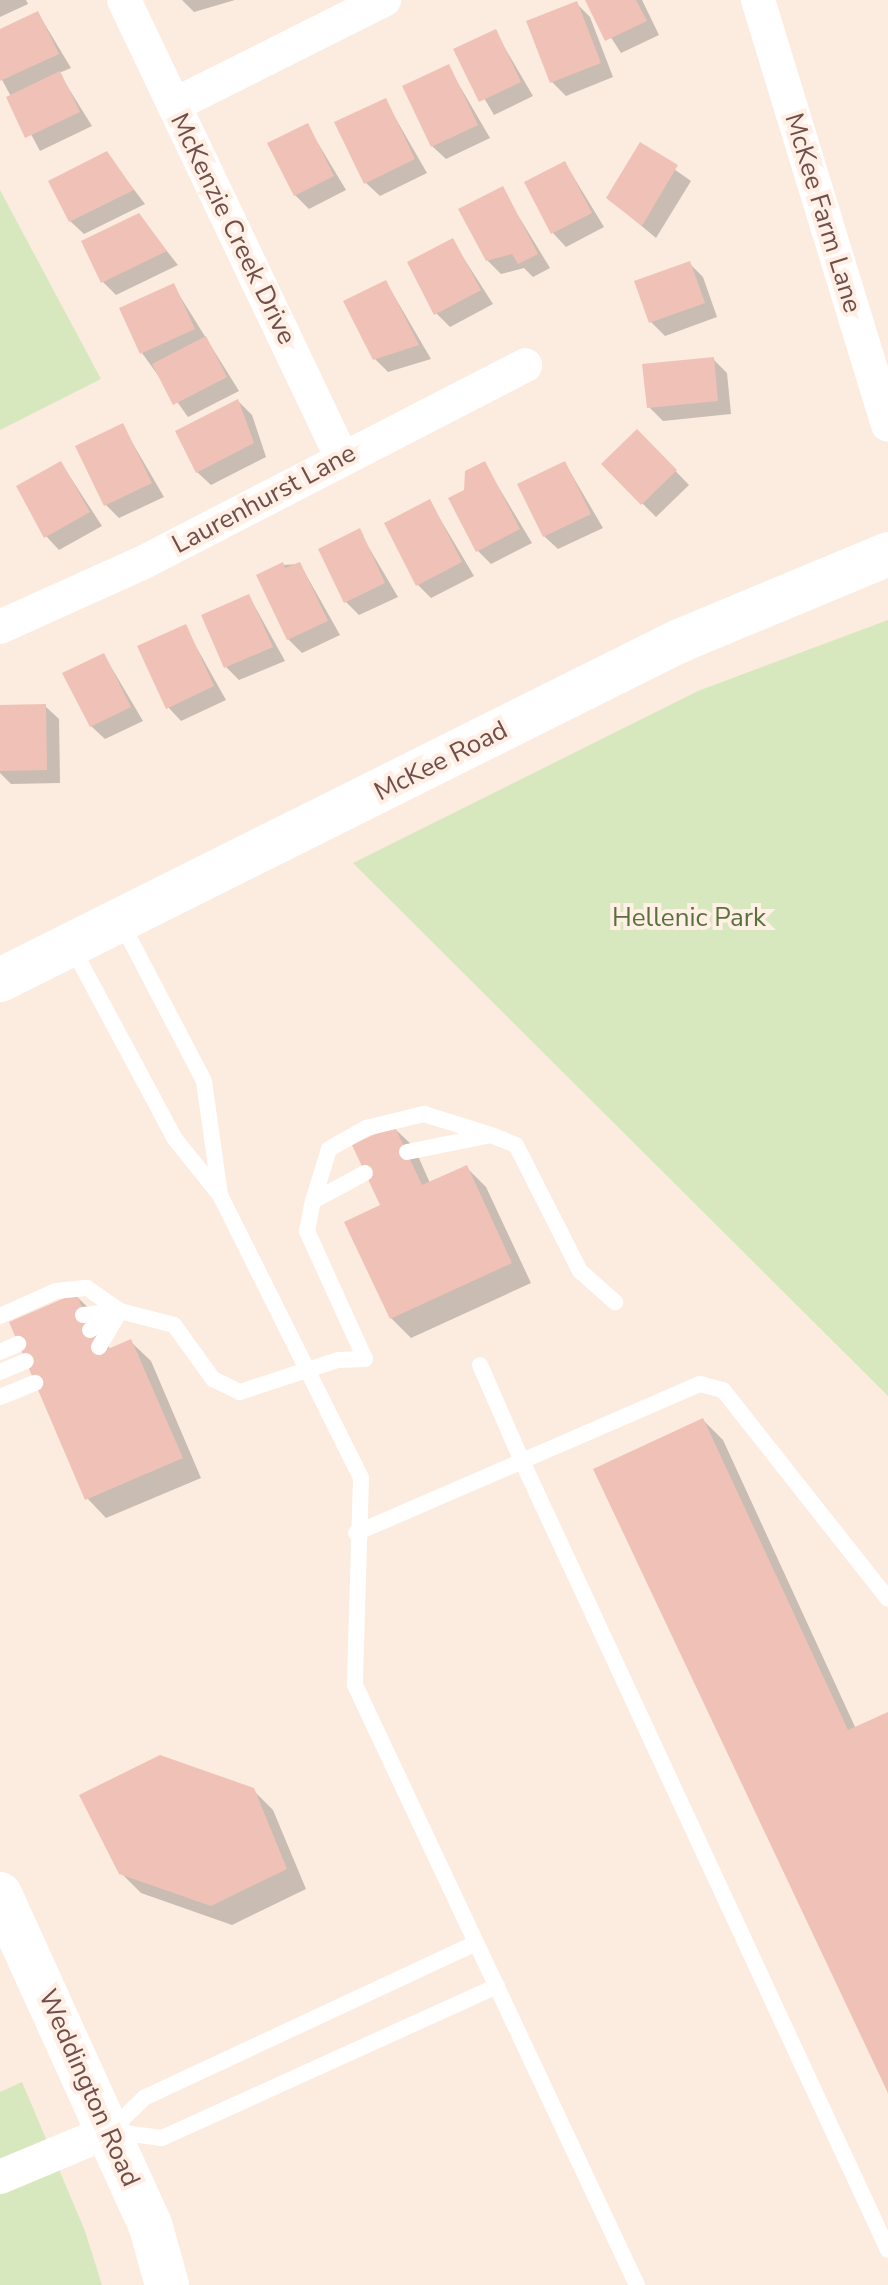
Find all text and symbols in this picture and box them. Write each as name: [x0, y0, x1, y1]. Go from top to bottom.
street label: McKenzie Creek Drive: [164, 108, 302, 350]
street label: McKee Farm Lane: [778, 110, 868, 316]
street label: Laurenhurst Lane: [167, 437, 361, 561]
street label: McKee Road: [369, 714, 513, 808]
park label: Hellenic Park: [612, 902, 766, 934]
street label: Weddington Road: [32, 1985, 146, 2191]

